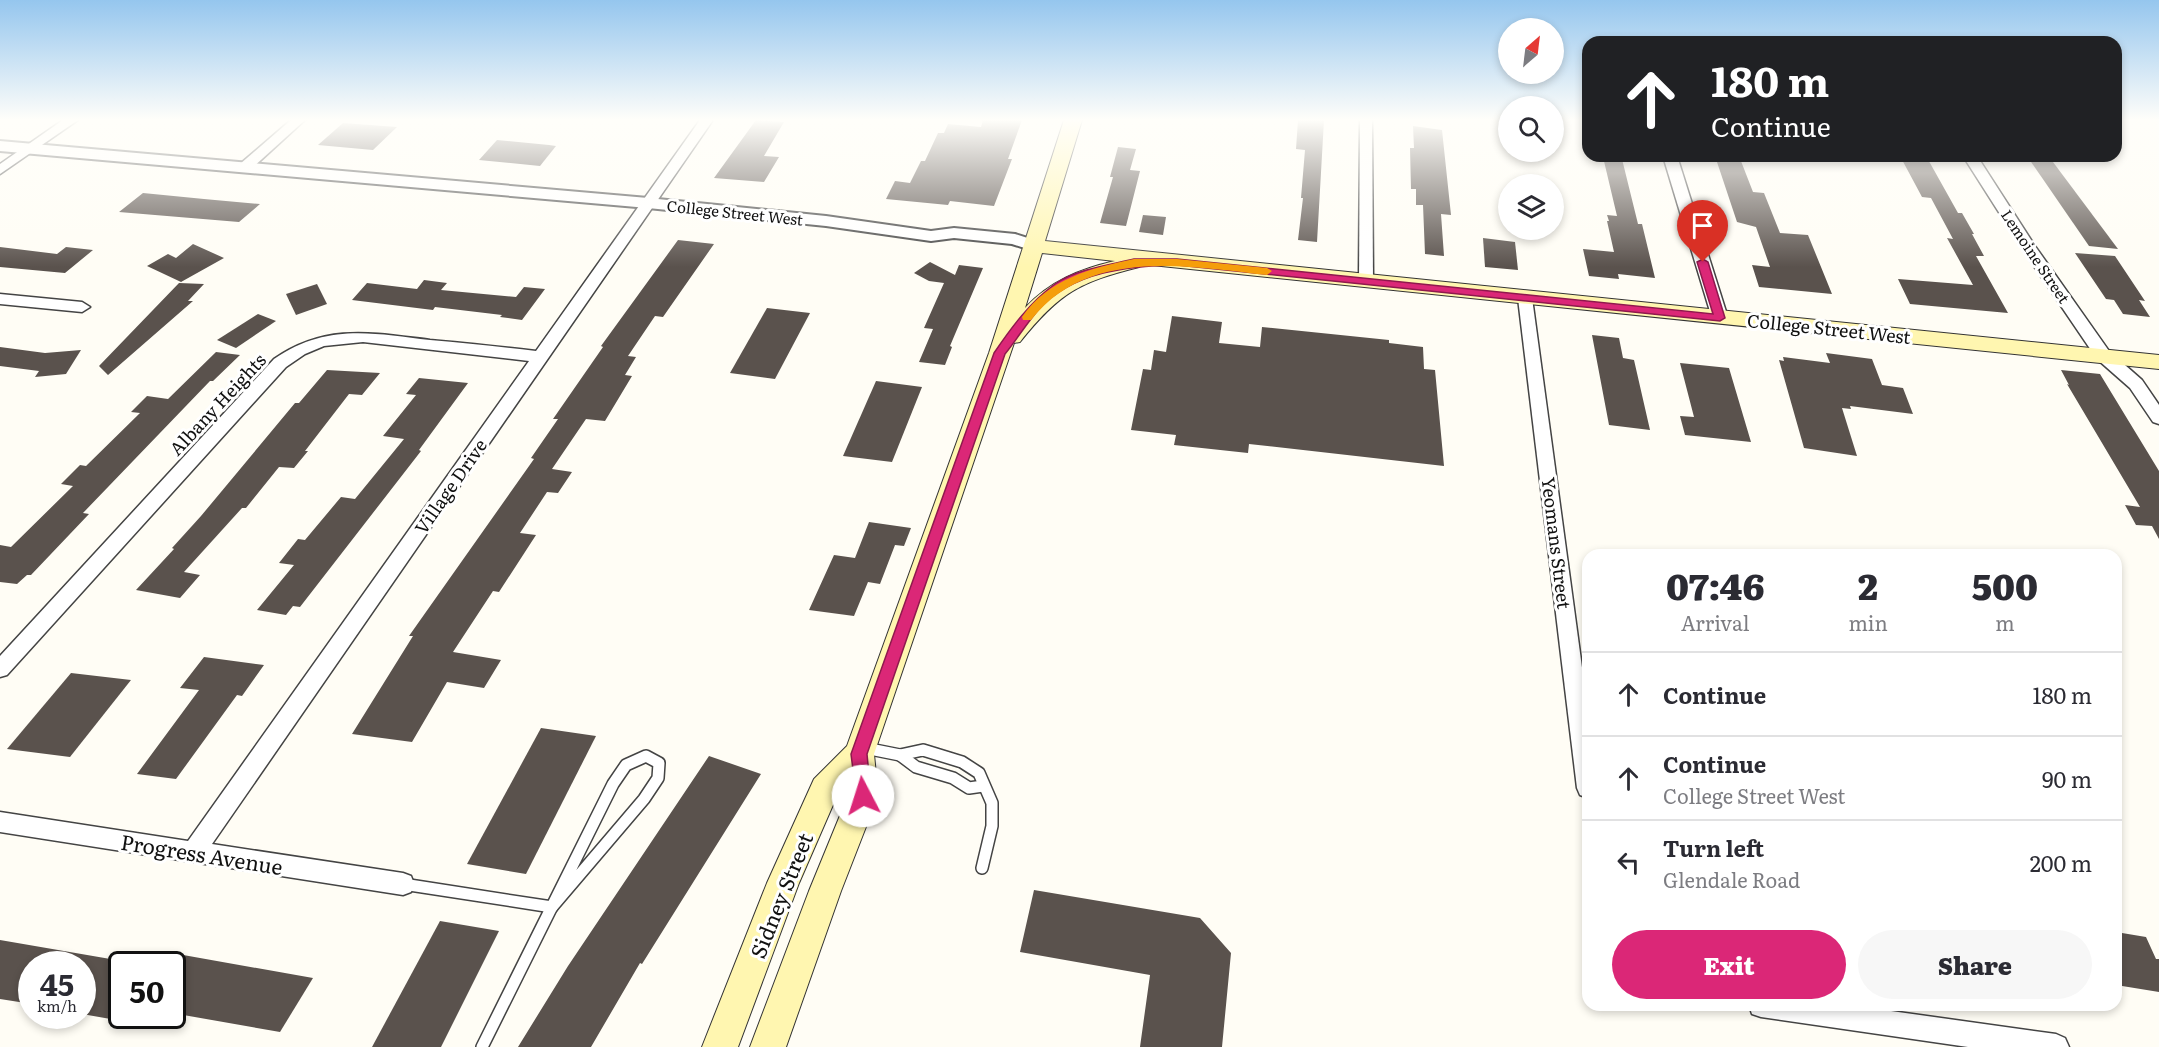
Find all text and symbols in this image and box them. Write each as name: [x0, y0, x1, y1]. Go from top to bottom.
north arrow: [1498, 18, 1564, 84]
map controls: [1498, 18, 1564, 240]
text: 180 m: [1711, 48, 1829, 110]
icon: ahead: [1612, 60, 1690, 138]
button: search: [1498, 96, 1564, 162]
text: Continue: [1711, 105, 1831, 145]
button: layers: [1498, 174, 1564, 240]
street label: College Street West: [666, 193, 804, 231]
pin: [1677, 200, 1728, 262]
street label: Lemoine Street: [1996, 204, 2076, 308]
icon: arrive: [1686, 209, 1719, 242]
street label: College Street West: [1746, 306, 1913, 350]
street label: Albany Heights: [162, 347, 272, 461]
street label: Village Drive: [407, 433, 493, 539]
street label: Yeomans Street: [1536, 475, 1579, 611]
text: 07:46: [1666, 558, 1764, 611]
text: 2: [1858, 558, 1878, 611]
text: 500: [1972, 558, 2038, 611]
text: Arrival: [1681, 607, 1749, 637]
text: min: [1848, 607, 1888, 637]
text: m: [1995, 607, 2015, 637]
icon: ahead: [1612, 678, 1645, 711]
text: Continue: [1663, 678, 1766, 711]
text: 180 m: [2032, 678, 2092, 711]
text: Continue: [1663, 747, 1766, 780]
icon: ahead: [1612, 762, 1645, 795]
text: 90 m: [2042, 762, 2092, 795]
position arrow: [831, 764, 895, 828]
text: College Street West: [1663, 780, 1845, 810]
street label: Progress Avenue: [119, 825, 285, 881]
street label: Sidney Street: [741, 827, 819, 962]
text: Turn left: [1663, 831, 1764, 864]
icon: left: [1612, 846, 1645, 879]
text: 200 m: [2030, 846, 2092, 879]
text: Glendale Road: [1663, 864, 1800, 894]
button: Exit: [1612, 930, 1846, 999]
button: Share: [1858, 930, 2092, 999]
speed limit sign: 50: [108, 951, 186, 1029]
text: 45: [40, 961, 74, 1005]
text: km/h: [37, 994, 77, 1017]

